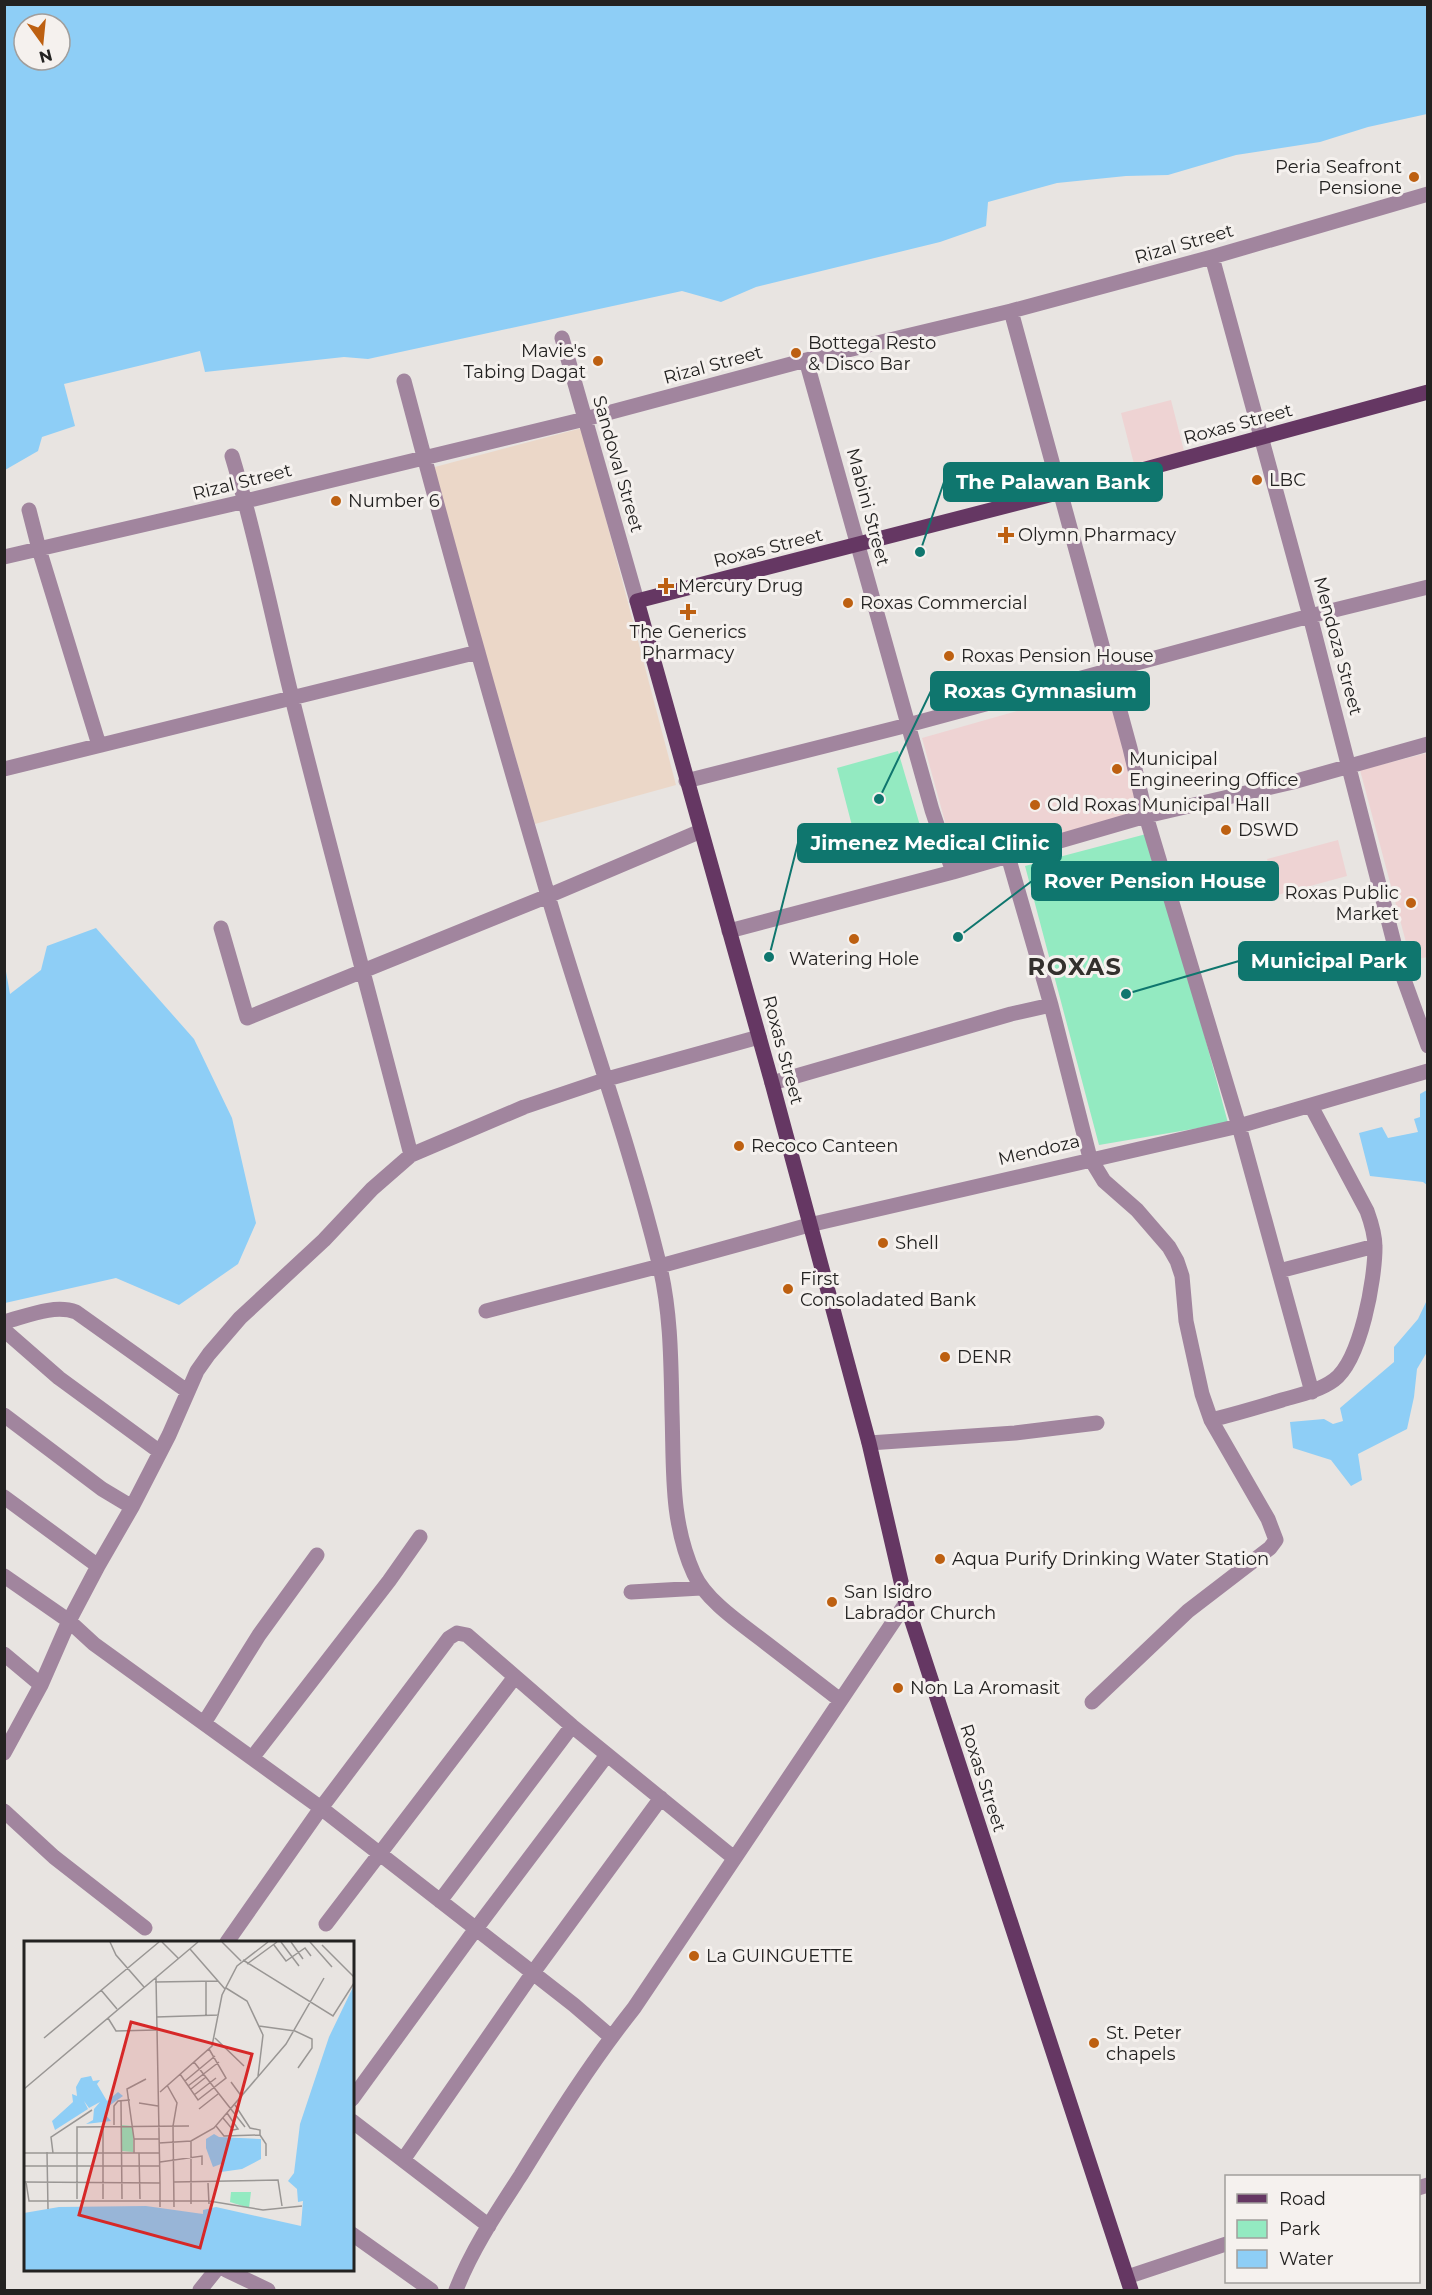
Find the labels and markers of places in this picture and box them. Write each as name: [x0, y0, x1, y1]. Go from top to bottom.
place label: Peria Seafront Pensione: [1275, 156, 1402, 199]
marker: Peria Seafront Pensione: [1407, 170, 1421, 184]
place label: Bottega Resto & Disco Bar: [808, 332, 936, 375]
place label: Mavie's Tabing Dagat: [464, 340, 586, 383]
marker: Bottega Resto & Disco Bar: [789, 346, 803, 360]
marker: Mavie's Tabing Dagat: [591, 354, 605, 368]
callout: The Palawan Bank: [944, 463, 1162, 501]
place label: LBC: [1269, 469, 1306, 491]
marker: LBC: [1250, 473, 1264, 487]
place label: Number 6: [348, 490, 440, 512]
marker: Number 6: [329, 494, 343, 508]
place label: Olymn Pharmacy: [1018, 524, 1176, 546]
marker: Olymn Pharmacy: [999, 528, 1013, 542]
place label: Mercury Drug: [678, 575, 803, 597]
marker: Mercury Drug: [659, 579, 673, 593]
place label: Roxas Commercial: [860, 592, 1028, 614]
marker: Roxas Commercial: [841, 596, 855, 610]
marker: The Generics Pharmacy: [681, 605, 695, 619]
place label: The Generics Pharmacy: [630, 621, 747, 664]
place label: Roxas Pension House: [961, 645, 1154, 667]
marker: Roxas Pension House: [942, 649, 956, 663]
callout: Roxas Gymnasium: [931, 672, 1149, 710]
place label: Municipal Engineering Office: [1129, 748, 1299, 791]
marker: Municipal Engineering Office: [1110, 762, 1124, 776]
place label: Old Roxas Municipal Hall: [1047, 794, 1270, 816]
marker: Old Roxas Municipal Hall: [1028, 798, 1042, 812]
place label: DSWD: [1238, 819, 1299, 841]
marker: DSWD: [1219, 823, 1233, 837]
callout: Jimenez Medical Clinic: [798, 824, 1061, 862]
callout: Rover Pension House: [1032, 862, 1278, 900]
place label: Roxas Public Market: [1284, 882, 1399, 925]
marker: Roxas Public Market: [1404, 896, 1418, 910]
marker: Watering Hole: [847, 932, 861, 946]
callout: Municipal Park: [1239, 942, 1420, 980]
place label: Watering Hole: [789, 948, 919, 970]
place label: Recoco Canteen: [751, 1135, 898, 1157]
marker: Recoco Canteen: [732, 1139, 746, 1153]
place label: Shell: [895, 1232, 939, 1254]
marker: Shell: [876, 1236, 890, 1250]
place label: First Consoladated Bank: [800, 1268, 976, 1311]
marker: First Consoladated Bank: [781, 1282, 795, 1296]
place label: DENR: [957, 1346, 1012, 1368]
marker: DENR: [938, 1350, 952, 1364]
place label: Aqua Purify Drinking Water Station: [952, 1548, 1269, 1570]
marker: Aqua Purify Drinking Water Station: [933, 1552, 947, 1566]
place label: San Isidro Labrador Church: [844, 1581, 996, 1624]
marker: San Isidro Labrador Church: [825, 1595, 839, 1609]
place label: Non La Aromasit: [910, 1677, 1060, 1699]
marker: Non La Aromasit: [891, 1681, 905, 1695]
place label: La GUINGUETTE: [706, 1945, 853, 1967]
marker: La GUINGUETTE: [687, 1949, 701, 1963]
place label: St. Peter chapels: [1106, 2022, 1182, 2065]
marker: St. Peter chapels: [1087, 2036, 1101, 2050]

